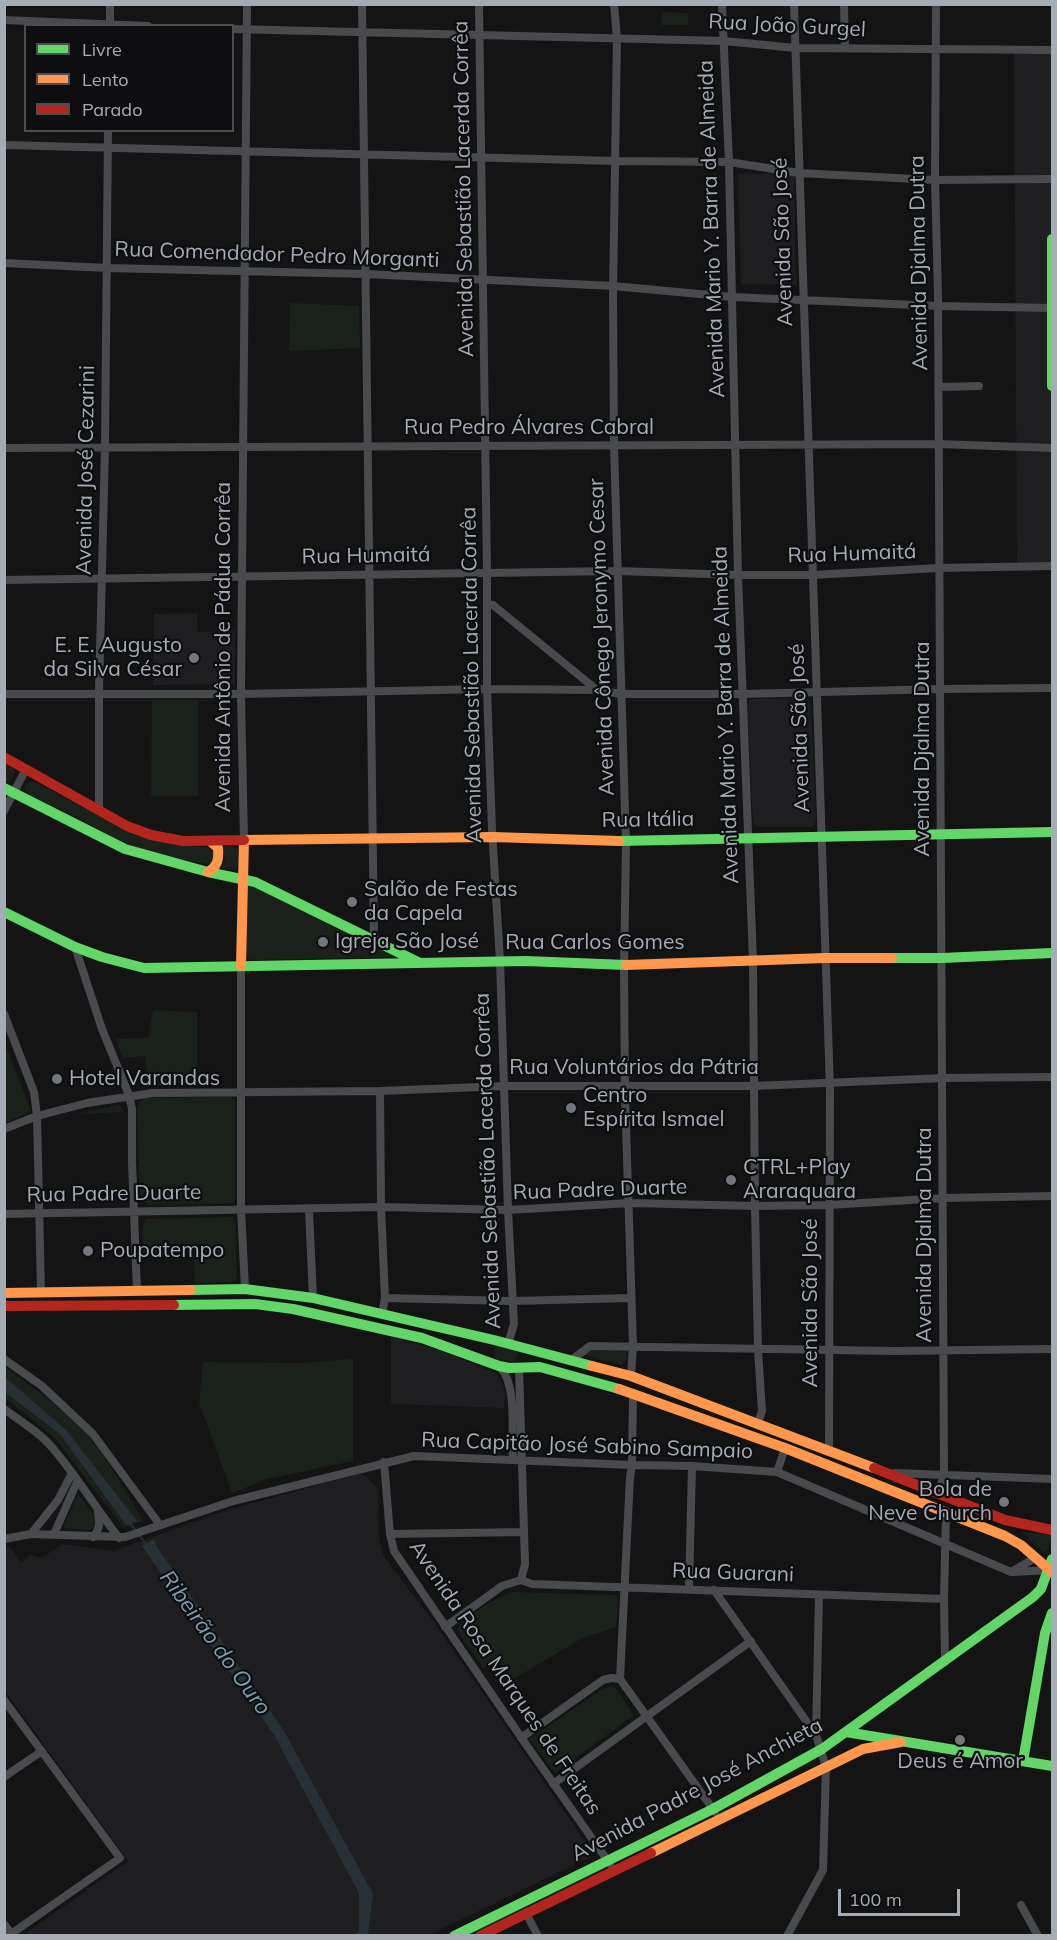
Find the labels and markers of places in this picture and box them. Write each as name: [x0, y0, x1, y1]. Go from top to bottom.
place label: E. E. Augusto da Silva César: [44, 633, 182, 683]
marker: E. E. Augusto da Silva César: [187, 651, 201, 665]
place label: Salão de Festas da Capela: [364, 877, 518, 927]
marker: Salão de Festas da Capela: [345, 895, 359, 909]
place label: Igreja São José: [335, 929, 479, 955]
marker: Igreja São José: [316, 935, 330, 949]
place label: Hotel Varandas: [69, 1066, 220, 1092]
marker: Hotel Varandas: [50, 1072, 64, 1086]
place label: Centro Espírita Ismael: [583, 1083, 725, 1133]
marker: Centro Espírita Ismael: [564, 1101, 578, 1115]
place label: CTRL+Play Araraquara: [743, 1155, 856, 1205]
marker: CTRL+Play Araraquara: [724, 1173, 738, 1187]
place label: Poupatempo: [100, 1238, 224, 1264]
marker: Poupatempo: [81, 1244, 95, 1258]
place label: Bola de Neve Church: [868, 1477, 992, 1527]
marker: Bola de Neve Church: [997, 1495, 1011, 1509]
marker: Deus é Amor: [953, 1733, 967, 1747]
place label: Deus é Amor: [897, 1749, 1023, 1775]

